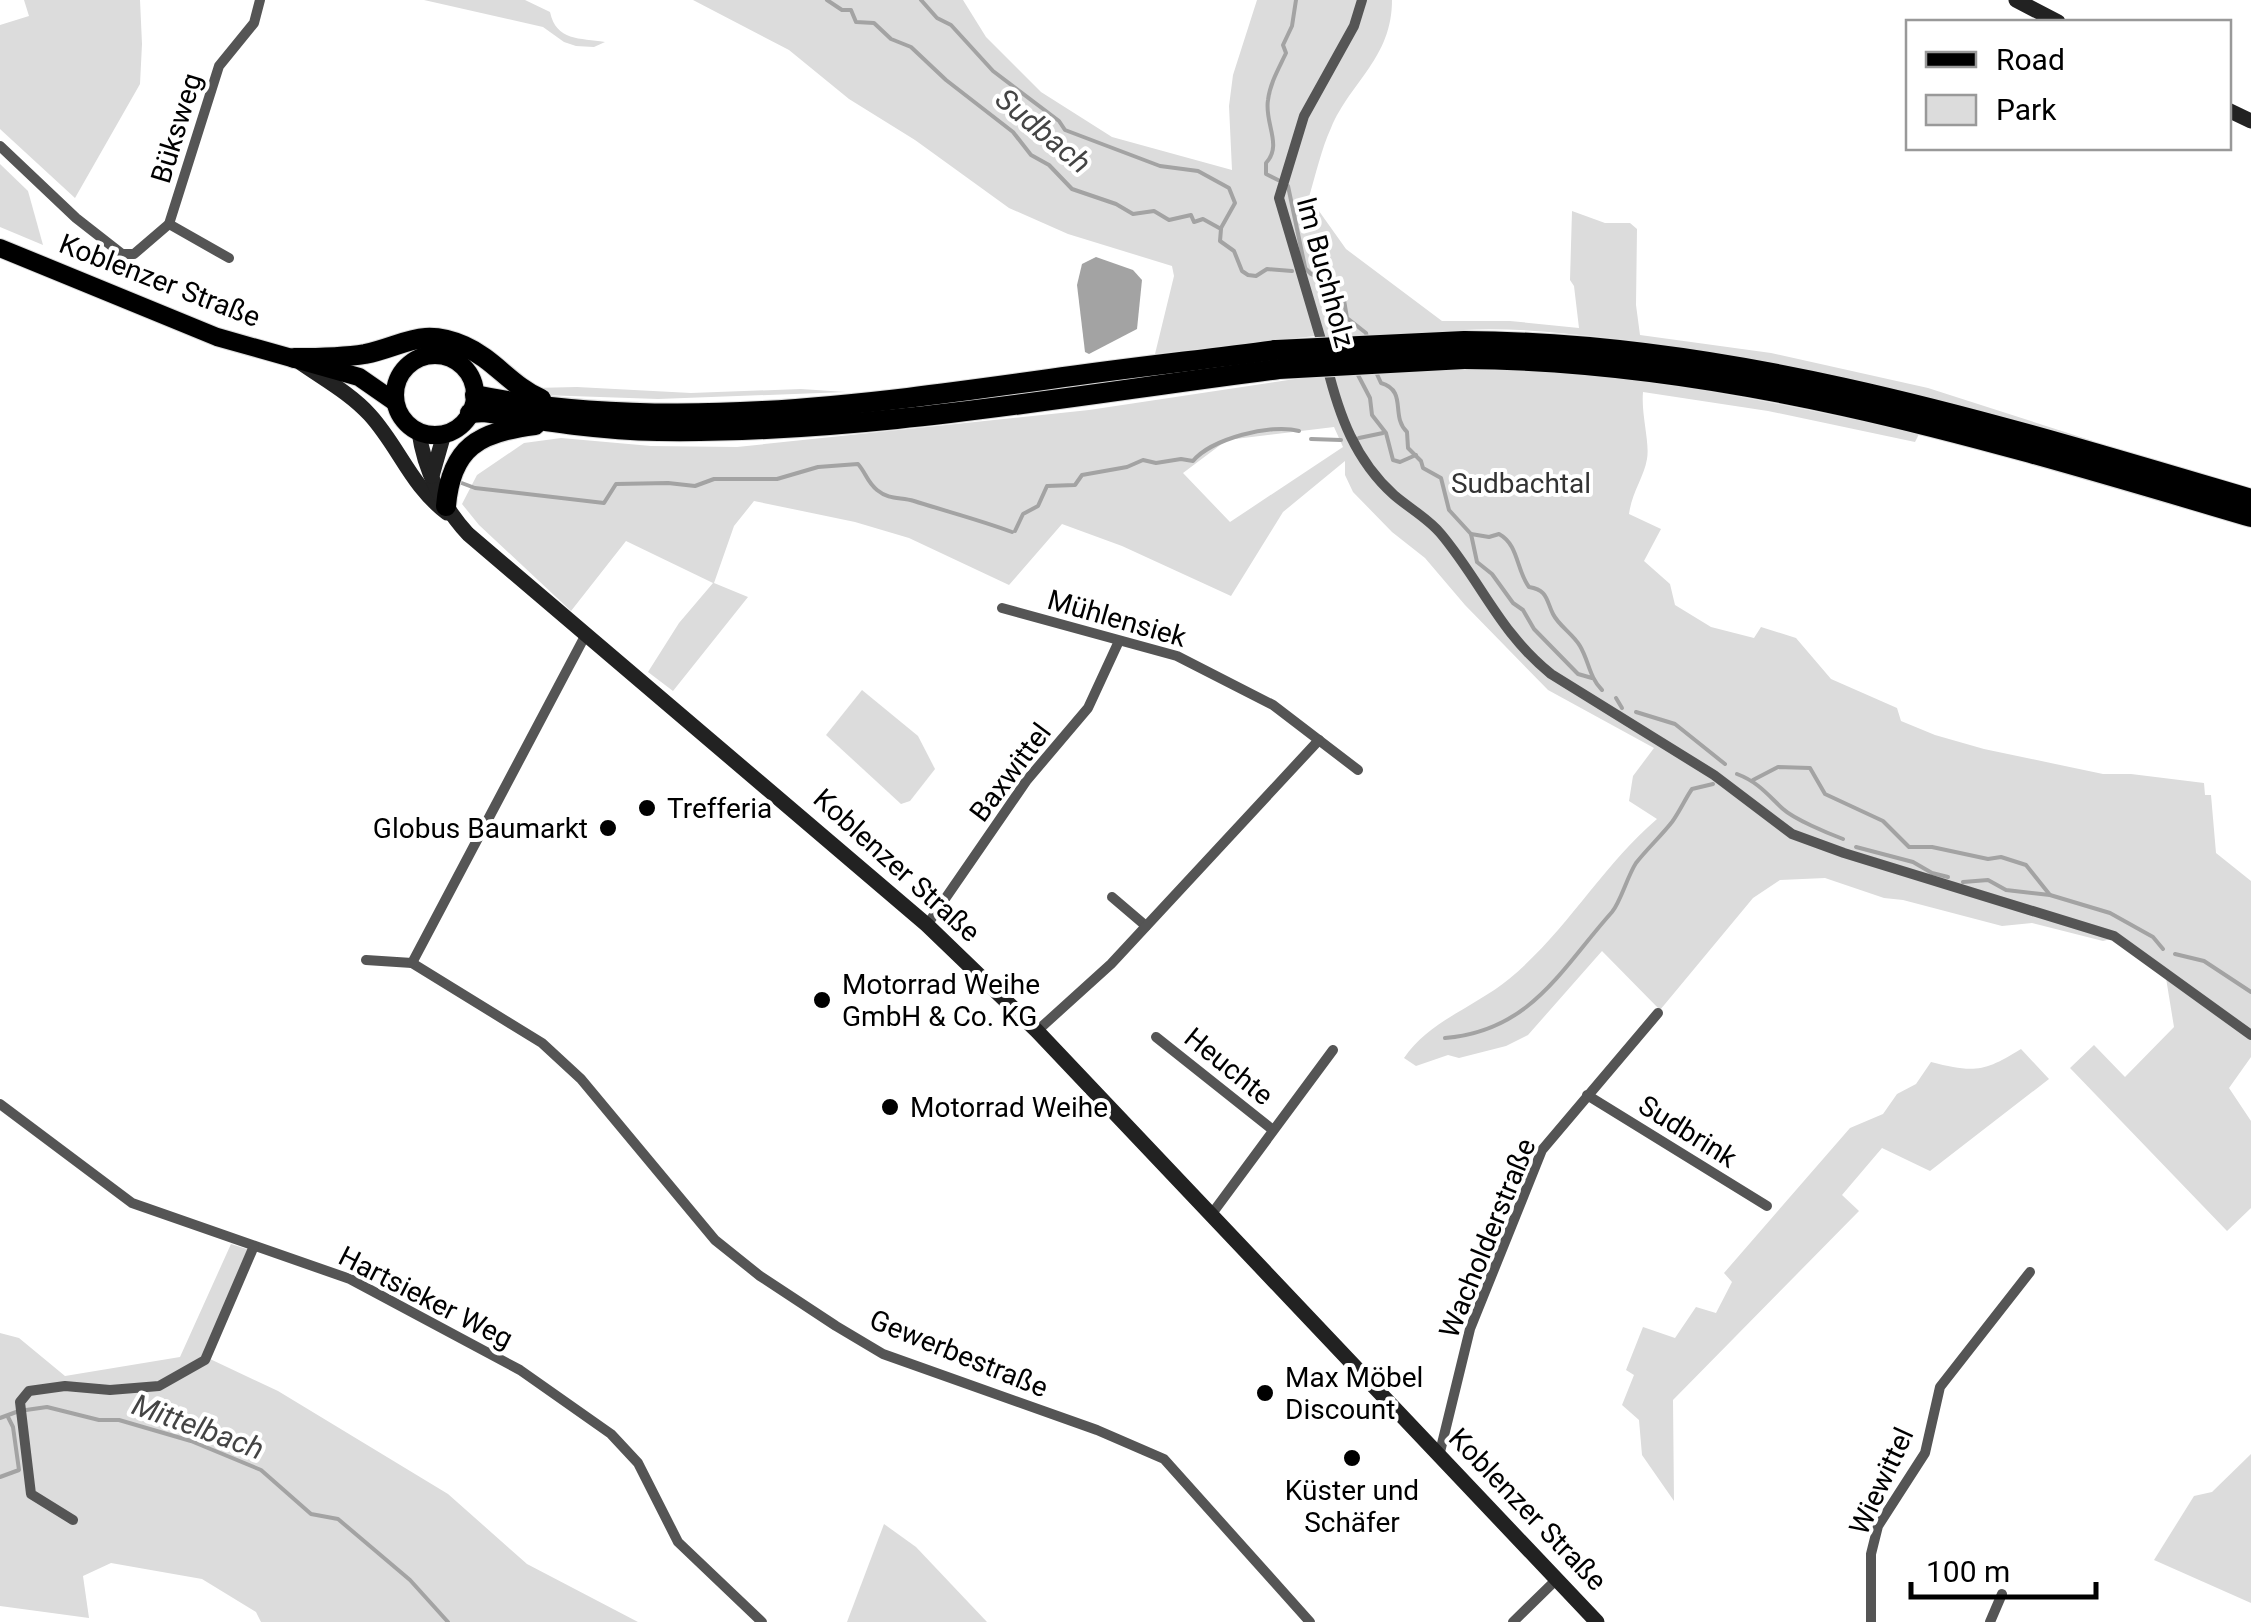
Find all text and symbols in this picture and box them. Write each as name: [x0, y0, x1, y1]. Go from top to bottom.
legend: [1906, 20, 2231, 150]
text: Road: [1996, 42, 2065, 77]
street label: Büksweg: [144, 69, 209, 187]
water label: Sudbach: [989, 81, 1098, 180]
text: Park: [1996, 92, 2057, 127]
street label: Im Buchholz: [1290, 193, 1361, 351]
street label: Koblenzer Straße: [55, 227, 265, 334]
park label: Sudbachtal: [1451, 467, 1591, 500]
street label: Mühlensiek: [1044, 583, 1191, 654]
street label: Baxwittel: [963, 717, 1058, 828]
street label: Koblenzer Straße: [807, 782, 987, 949]
place label: Trefferia: [667, 792, 772, 825]
marker: Trefferia: [636, 797, 658, 819]
place label: Globus Baumarkt: [373, 812, 588, 845]
marker: Globus Baumarkt: [597, 817, 619, 839]
place label: Motorrad Weihe GmbH & Co. KG: [842, 968, 1040, 1033]
marker: Motorrad Weihe GmbH & Co. KG: [811, 989, 833, 1011]
street label: Heuchte: [1178, 1021, 1280, 1112]
street label: Sudbrink: [1633, 1088, 1744, 1175]
place label: Motorrad Weihe: [910, 1091, 1108, 1124]
marker: Motorrad Weihe: [879, 1096, 901, 1118]
street label: Wacholderstraße: [1432, 1134, 1542, 1343]
street label: Hartsieker Weg: [333, 1239, 518, 1355]
street label: Gewerbestraße: [865, 1303, 1053, 1404]
place label: Max Möbel Discount: [1285, 1361, 1423, 1426]
marker: Max Möbel Discount: [1254, 1382, 1276, 1404]
water label: Mittelbach: [128, 1387, 269, 1466]
street label: Koblenzer Straße: [1442, 1421, 1613, 1597]
street label: Wiewittel: [1842, 1422, 1921, 1540]
marker: Küster und Schäfer: [1341, 1447, 1363, 1469]
place label: Küster und Schäfer: [1285, 1474, 1419, 1539]
scale bar: [1911, 1537, 2096, 1599]
text: 100 m: [1926, 1554, 2010, 1589]

